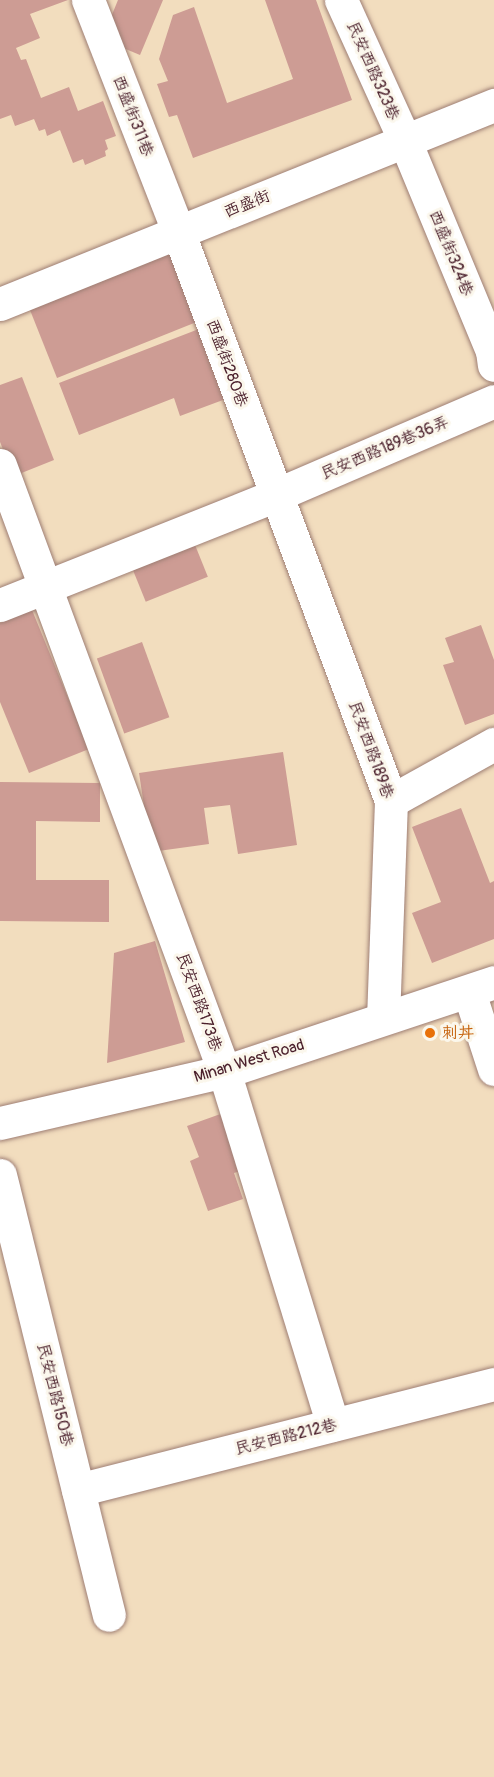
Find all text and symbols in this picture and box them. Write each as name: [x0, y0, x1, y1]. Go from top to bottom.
street label: 民安西路323巷: [343, 19, 403, 123]
street label: 西盛街311巷: [109, 73, 157, 159]
street label: 西盛街: [221, 186, 273, 222]
street label: 西盛街324巷: [425, 207, 477, 299]
street label: 西盛街280巷: [202, 317, 252, 409]
street label: 民安西路189巷36弄: [318, 412, 452, 484]
street label: 民安西路189巷: [344, 699, 398, 801]
street label: 民安西路173巷: [172, 950, 226, 1054]
place label: 刺丼: [442, 1023, 474, 1043]
marker: 刺丼: [423, 1026, 437, 1040]
street label: Minan West Road: [191, 1035, 307, 1087]
street label: 民安西路150巷: [33, 1341, 77, 1449]
street label: 民安西路212巷: [233, 1415, 339, 1459]

